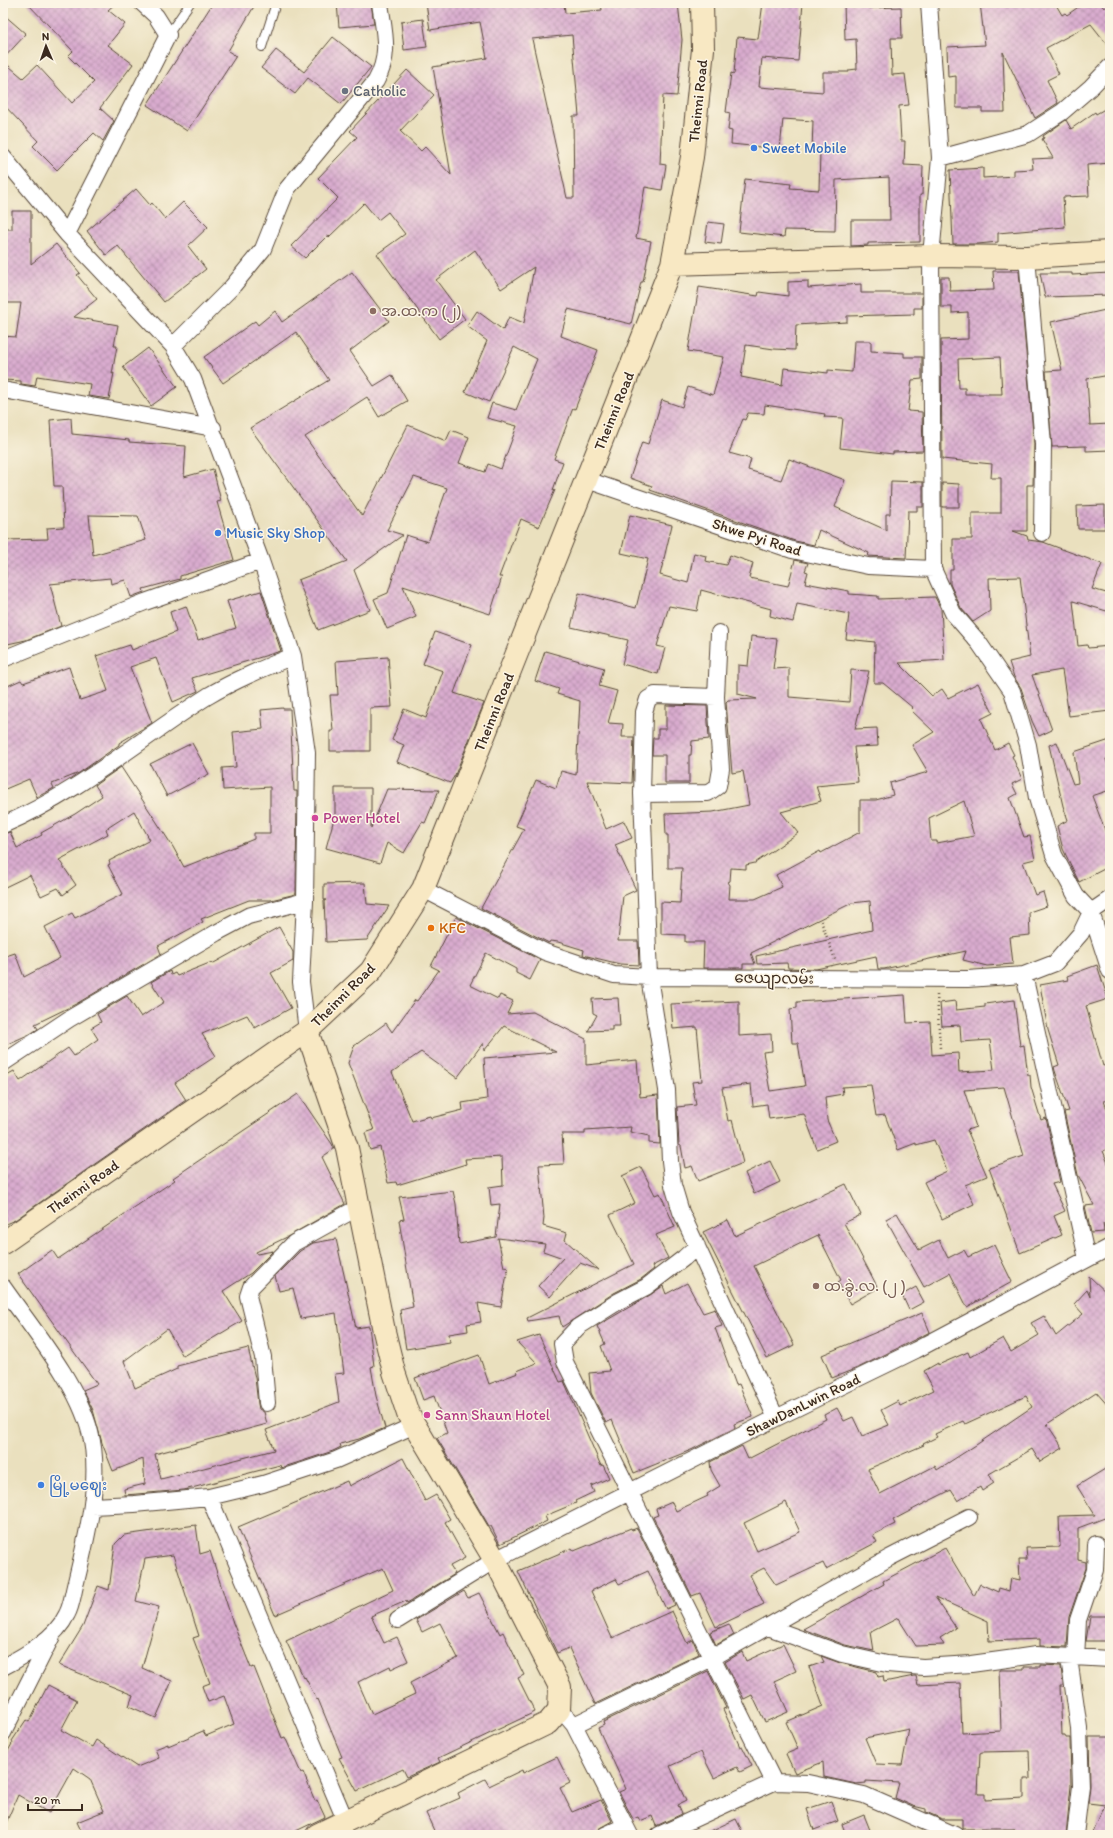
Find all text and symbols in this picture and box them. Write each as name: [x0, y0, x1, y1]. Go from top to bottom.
north arrow: [26, 26, 66, 66]
text: N: [42, 30, 50, 43]
street label: Theinni Road: [685, 58, 711, 143]
place label: Catholic: [353, 82, 406, 100]
marker: Catholic: [340, 86, 350, 96]
place label: Sweet Mobile: [762, 139, 847, 157]
marker: Sweet Mobile: [749, 143, 759, 153]
place label: အ.ထ.က (၂): [381, 302, 461, 323]
marker: အ.ထ.က (၂): [368, 306, 378, 316]
street label: Theinni Road: [590, 368, 638, 453]
street label: Shwe Pyi Road: [710, 514, 805, 560]
place label: Music Sky Shop: [226, 524, 325, 542]
marker: Music Sky Shop: [213, 528, 223, 538]
street label: Theinni Road: [470, 669, 518, 754]
place label: Power Hotel: [323, 809, 401, 827]
marker: Power Hotel: [310, 813, 320, 823]
place label: KFC: [439, 919, 466, 937]
marker: KFC: [426, 923, 436, 933]
street label: Theinni Road: [307, 959, 379, 1031]
street label: ဇေယျာလမ်း: [734, 967, 814, 991]
street label: Theinni Road: [44, 1155, 123, 1218]
place label: ထ.ခွဲ.လ. (၂ ): [824, 1277, 906, 1298]
marker: ထ.ခွဲ.လ. (၂ ): [811, 1281, 821, 1291]
street label: ShawDanLwin Road: [743, 1369, 863, 1441]
place label: Sann Shaun Hotel: [435, 1406, 551, 1424]
marker: Sann Shaun Hotel: [422, 1410, 432, 1420]
place label: မြို့မဈေး: [49, 1475, 107, 1497]
marker: မြို့မဈေး: [36, 1480, 46, 1490]
scale bar: [28, 1786, 82, 1812]
text: 20 m: [34, 1793, 61, 1807]

